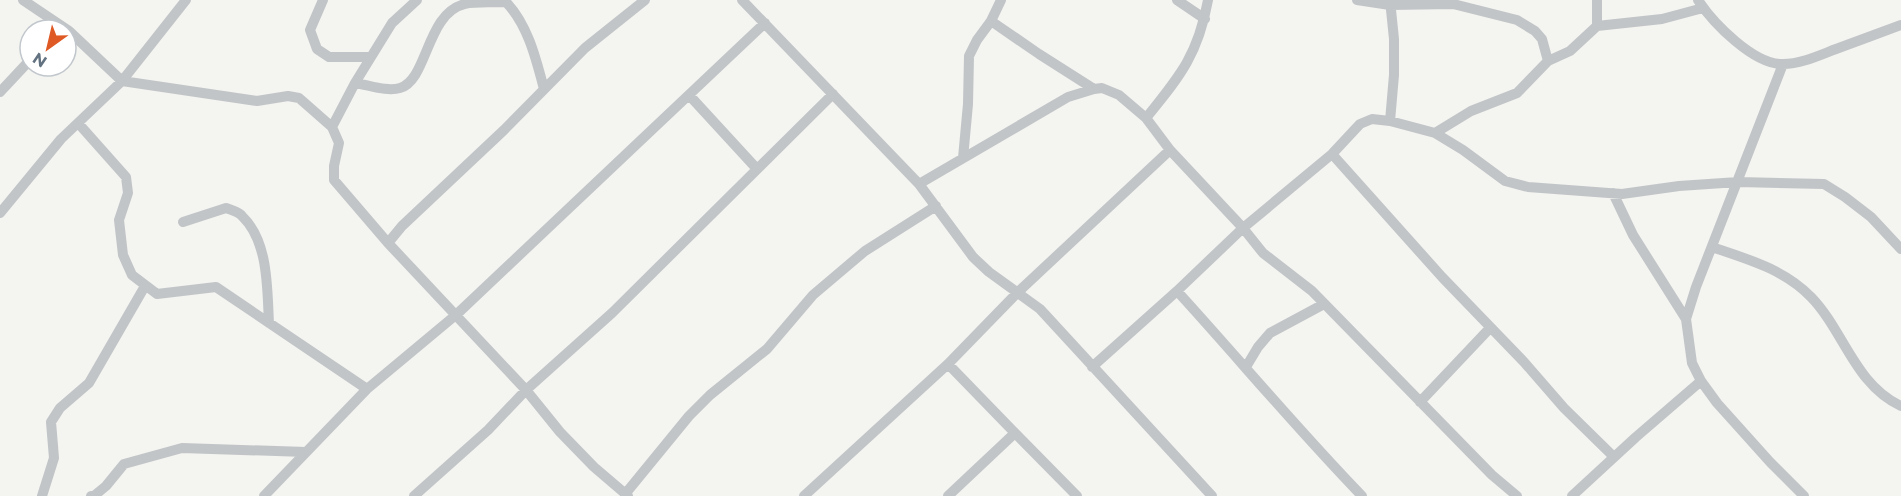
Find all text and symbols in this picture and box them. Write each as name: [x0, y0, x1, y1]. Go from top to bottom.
north arrow: [18, 18, 78, 78]
text: N: [29, 49, 51, 72]

